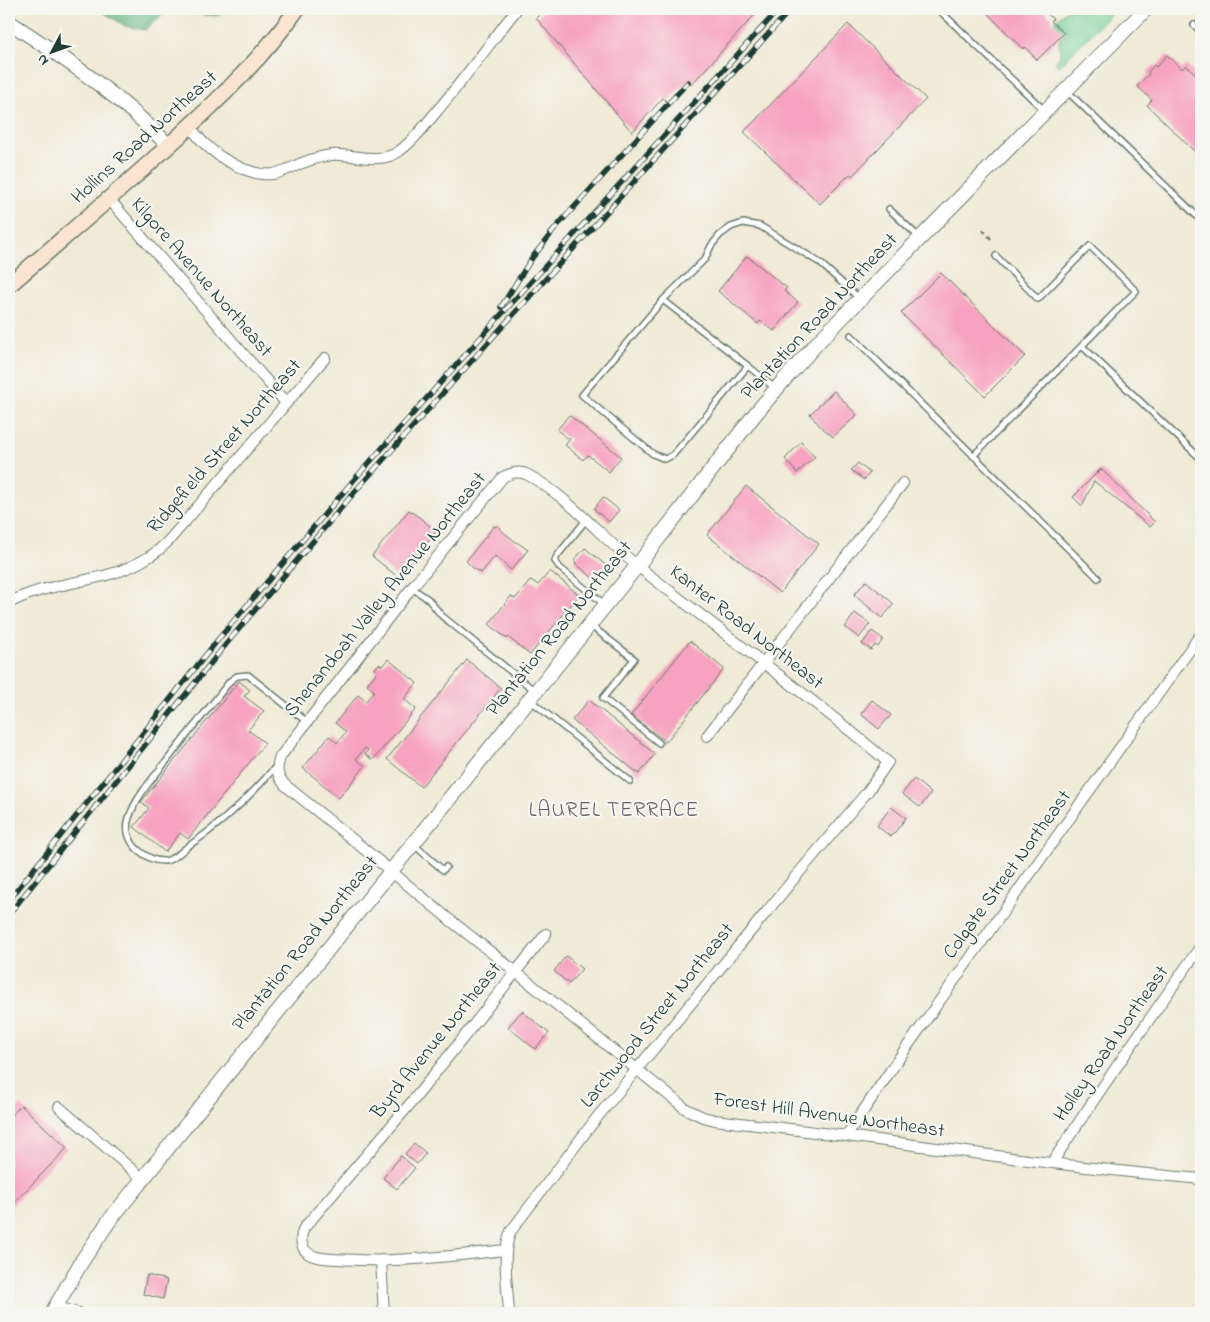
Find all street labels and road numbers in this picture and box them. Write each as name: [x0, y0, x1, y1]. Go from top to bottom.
street label: Hollins Road Northeast: [65, 64, 225, 212]
street label: Kilgore Avenue Northeast: [122, 192, 279, 365]
street label: Plantation Road Northeast: [735, 227, 905, 407]
street label: Ridgefield Street Northeast: [141, 353, 310, 542]
street label: Shenandoah Valley Avenue Northeast: [278, 466, 495, 724]
street label: Plantation Road Northeast: [480, 535, 640, 723]
street label: Kanter Road Northeast: [663, 558, 829, 698]
street label: Colgate Street Northeast: [937, 784, 1080, 966]
street label: Plantation Road Northeast: [226, 850, 386, 1038]
street label: Larchwood Street Northeast: [574, 917, 742, 1115]
street label: Byrd Avenue Northeast: [364, 956, 510, 1127]
street label: Holley Road Northeast: [1047, 960, 1177, 1128]
street label: Forest Hill Avenue Northeast: [710, 1085, 947, 1147]

